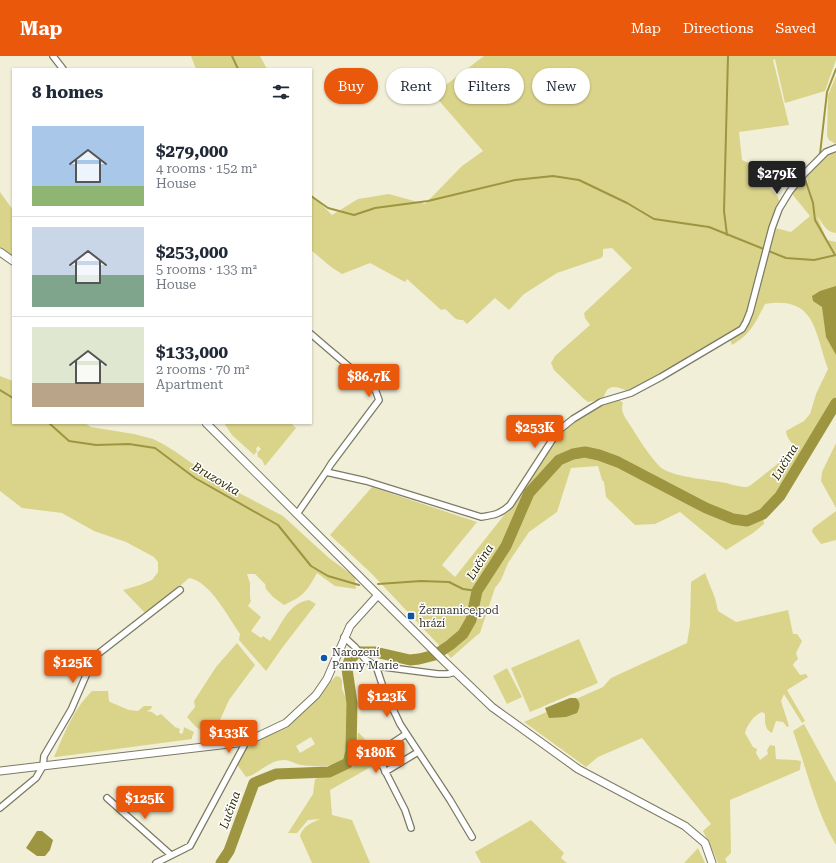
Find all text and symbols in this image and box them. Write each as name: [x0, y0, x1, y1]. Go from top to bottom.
text: Map: [20, 17, 62, 40]
text: Map: [631, 20, 661, 36]
text: Directions: [683, 20, 753, 36]
text: Saved: [775, 20, 816, 36]
chip: Buy: [324, 68, 378, 104]
chip: Rent: [386, 68, 446, 104]
chip: Filters: [454, 68, 524, 104]
chip: New: [532, 68, 590, 104]
icon: filters: [270, 81, 292, 103]
text: 8 homes: [32, 82, 103, 102]
text: $279,000: [156, 141, 228, 161]
icon: home: [64, 142, 112, 190]
text: 4 rooms · 152 m²: [156, 161, 257, 176]
pin: $279K: [749, 161, 805, 195]
text: $279K: [757, 166, 797, 181]
text: House: [156, 176, 196, 191]
text: $253,000: [156, 242, 228, 262]
icon: home: [64, 243, 112, 291]
text: 5 rooms · 133 m²: [156, 262, 257, 277]
text: House: [156, 277, 196, 292]
text: $133,000: [156, 342, 228, 362]
icon: home: [64, 343, 112, 391]
text: 2 rooms · 70 m²: [156, 362, 250, 377]
pin: $86.7K: [336, 364, 402, 398]
text: $86.7K: [347, 369, 391, 384]
text: Apartment: [156, 377, 223, 392]
pin: $253K: [507, 415, 563, 449]
text: $253K: [515, 420, 555, 435]
water label: Lučina: [768, 442, 801, 483]
water label: Bruzovka: [189, 459, 242, 499]
water label: Lučina: [463, 542, 496, 583]
place label: Žermanice,pod hrází: [419, 603, 499, 630]
marker: Žermanice,pod hrází: [406, 611, 416, 621]
place label: Narození Panny Marie: [332, 646, 399, 672]
pin: $125K: [45, 650, 101, 684]
marker: Narození Panny Marie: [319, 653, 329, 663]
text: $125K: [53, 655, 93, 670]
pin: $123K: [359, 684, 415, 718]
text: $123K: [367, 689, 407, 704]
pin: $133K: [201, 720, 257, 754]
text: $133K: [209, 725, 249, 740]
pin: $180K: [348, 740, 404, 774]
text: $180K: [356, 745, 396, 760]
pin: $125K: [117, 786, 173, 820]
water label: Lučina: [216, 789, 243, 832]
text: $125K: [125, 791, 165, 806]

